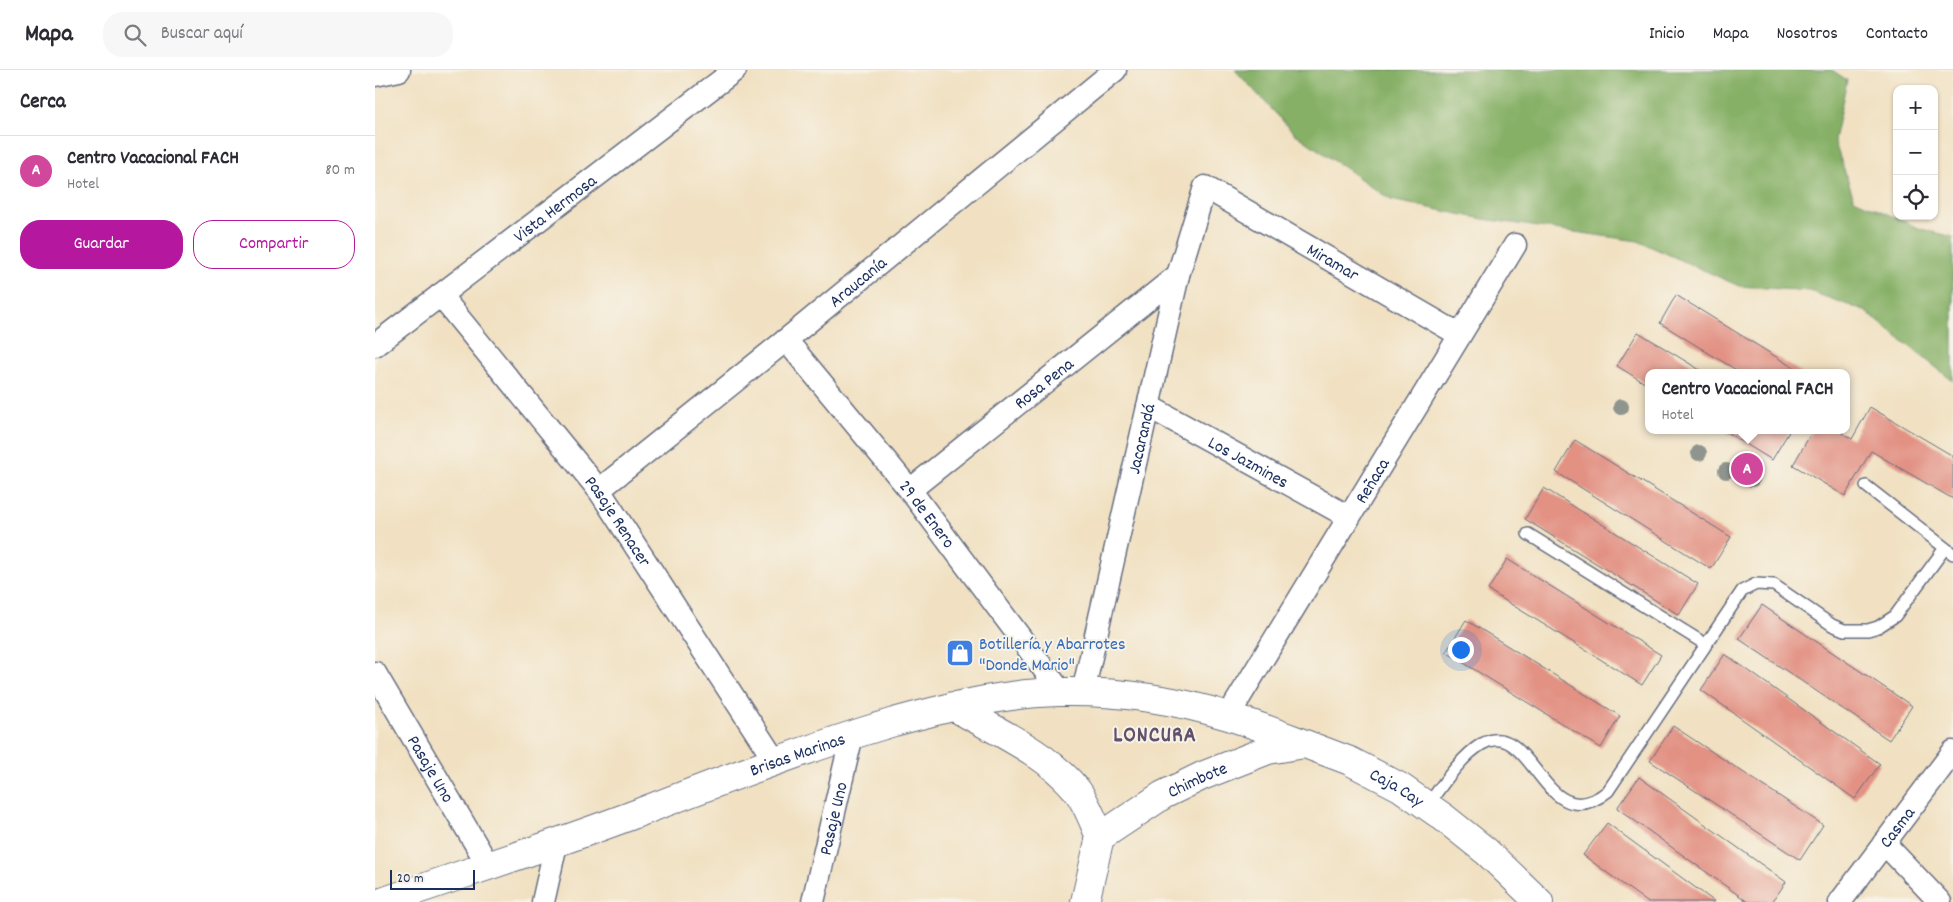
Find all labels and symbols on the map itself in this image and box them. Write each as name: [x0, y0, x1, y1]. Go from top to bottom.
street label: Vista Hermosa: [509, 169, 603, 250]
street label: Miramar: [1301, 239, 1363, 289]
street label: Araucanía: [824, 252, 894, 315]
street label: Rosa Pena: [1010, 353, 1080, 417]
street label: Jacarandá: [1123, 401, 1163, 477]
street label: Los Jazmines: [1203, 431, 1292, 496]
pin: A: [1731, 450, 1763, 488]
street label: Reñaca: [1350, 454, 1398, 509]
street label: Pasaje Renacer: [577, 471, 656, 573]
street label: 29 de Enero: [892, 475, 960, 555]
place label: Botillería y Abarrotes "Donde Mario": [979, 633, 1126, 679]
your location: [1448, 637, 1474, 663]
shop icon: Botillería y Abarrotes "Donde Mario": [945, 638, 975, 668]
district label: LONCURA: [1113, 721, 1197, 752]
street label: Brisas Marinas: [747, 728, 849, 784]
street label: Pasaje Uno: [399, 732, 459, 808]
street label: Chimbote: [1164, 757, 1232, 806]
street label: Caja Cay: [1364, 763, 1428, 815]
street label: Pasaje Uno: [814, 780, 856, 858]
street label: Casma: [1875, 802, 1923, 854]
scale bar: [390, 867, 475, 890]

